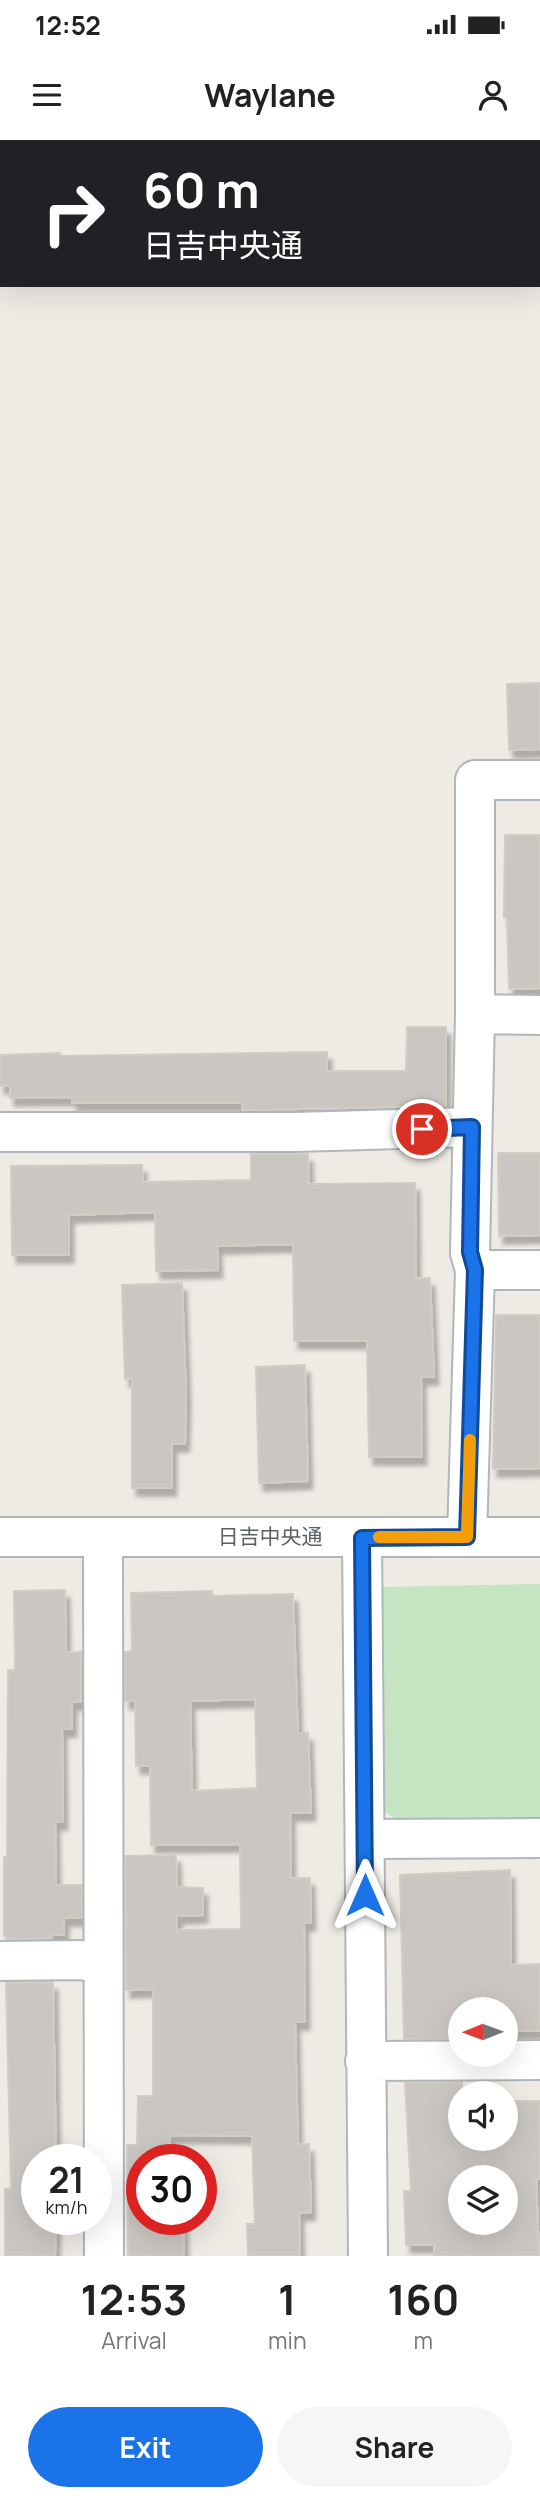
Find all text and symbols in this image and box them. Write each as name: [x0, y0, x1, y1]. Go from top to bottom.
text: 12:52: [35, 7, 101, 43]
text: Waylane: [204, 73, 336, 117]
icon: menu: [28, 76, 66, 114]
icon: person: [474, 76, 512, 114]
text: 60 m: [143, 156, 260, 223]
icon: right: [28, 168, 119, 259]
text: 日吉中央通: [143, 223, 303, 267]
pin: [392, 1099, 452, 1159]
icon: arrive: [403, 1110, 441, 1148]
street label: 日吉中央通: [218, 1522, 323, 1550]
position arrow: [328, 1858, 402, 1932]
north arrow: [448, 1997, 518, 2067]
map controls: [448, 1997, 518, 2235]
button: sound: [448, 2081, 518, 2151]
speed limit sign: 30: [126, 2144, 217, 2235]
text: 21: [48, 2156, 85, 2204]
button: layers: [448, 2165, 518, 2235]
text: km/h: [46, 2195, 87, 2219]
text: 12:53: [81, 2270, 187, 2328]
text: 1: [278, 2270, 297, 2328]
text: 160: [387, 2270, 459, 2328]
text: Arrival: [101, 2324, 167, 2356]
text: min: [268, 2324, 307, 2356]
text: m: [414, 2324, 433, 2356]
button: Exit: [28, 2407, 263, 2487]
button: Share: [277, 2407, 512, 2487]

